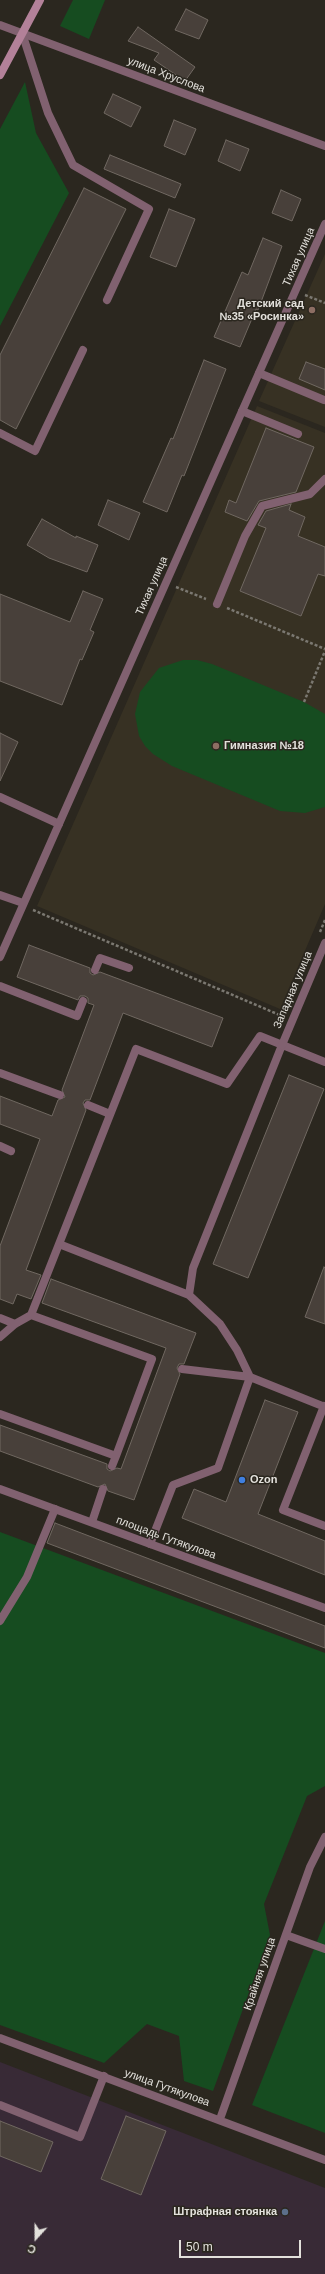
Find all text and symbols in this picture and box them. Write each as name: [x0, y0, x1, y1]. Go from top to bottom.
street label: улица Хруслова: [125, 54, 207, 96]
street label: Тихая улица: [280, 225, 318, 289]
place label: Детский сад №35 «Росинка»: [219, 297, 304, 323]
marker: Детский сад №35 «Росинка»: [307, 305, 317, 315]
street label: Тихая улица: [133, 554, 171, 618]
place label: Гимназия №18: [224, 739, 304, 753]
marker: Гимназия №18: [211, 741, 221, 751]
street label: Западная улица: [271, 949, 315, 1031]
place label: Ozon: [250, 1473, 277, 1487]
marker: Ozon: [237, 1475, 247, 1485]
street label: площадь Гутякулова: [114, 1514, 218, 1562]
street label: Крайняя улица: [241, 1936, 279, 2012]
street label: улица Гутякулова: [123, 2066, 211, 2110]
place label: Штрафная стоянка: [173, 2205, 277, 2219]
marker: Штрафная стоянка: [280, 2207, 290, 2217]
north arrow: [16, 2218, 56, 2258]
scale bar: [181, 2232, 303, 2258]
text: 50 m: [186, 2240, 213, 2254]
text: С: [26, 2242, 38, 2256]

